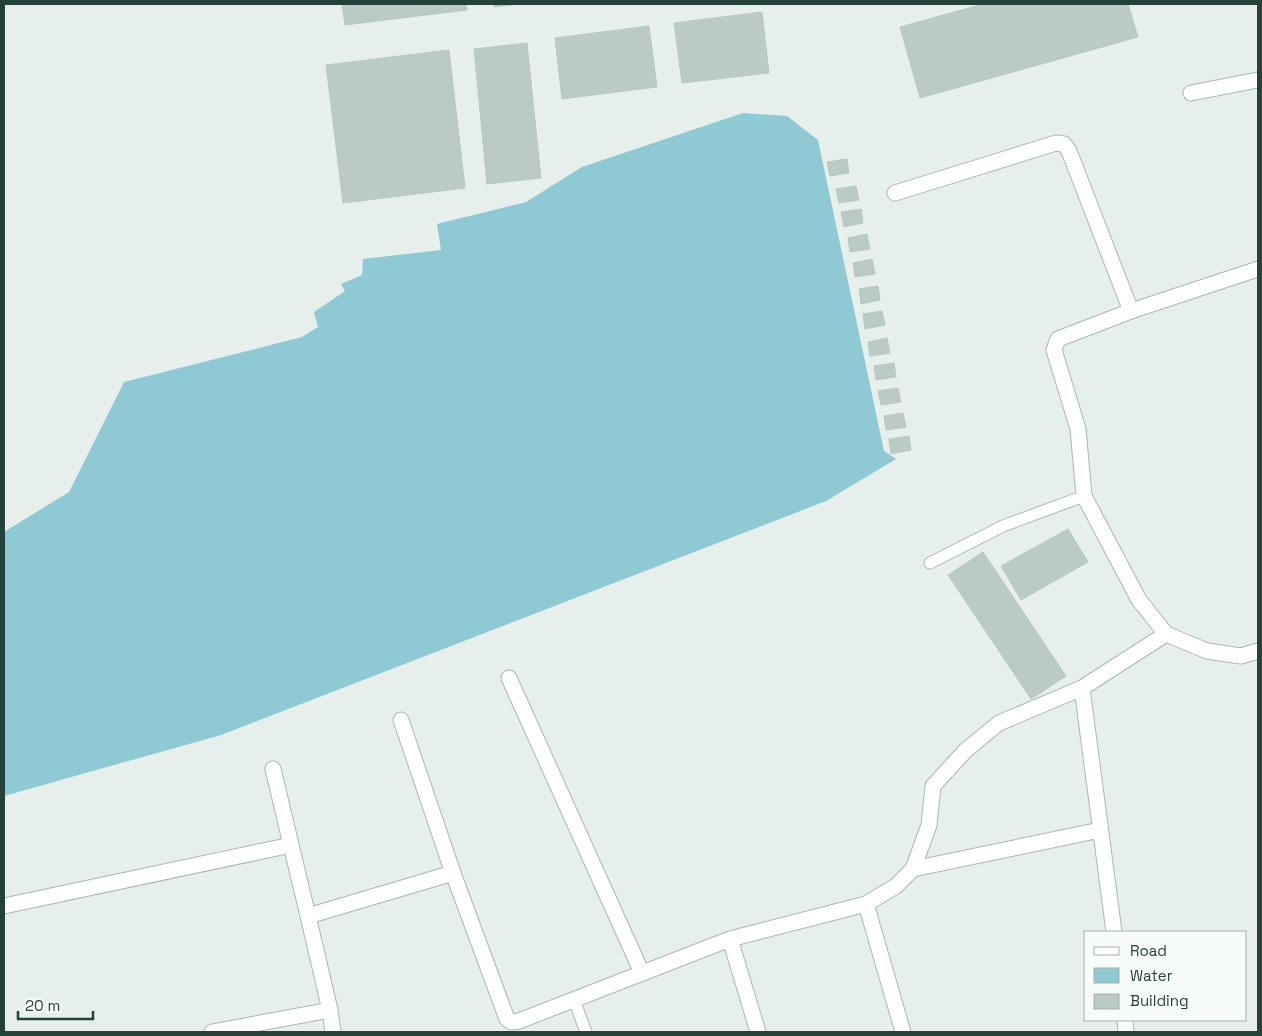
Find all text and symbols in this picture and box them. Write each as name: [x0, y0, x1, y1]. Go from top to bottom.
legend: [1084, 931, 1247, 1021]
text: Road: [1130, 941, 1167, 960]
text: Water: [1130, 966, 1173, 985]
scale bar: [18, 988, 92, 1020]
text: Building: [1130, 991, 1189, 1010]
text: 20 m: [25, 996, 60, 1015]

